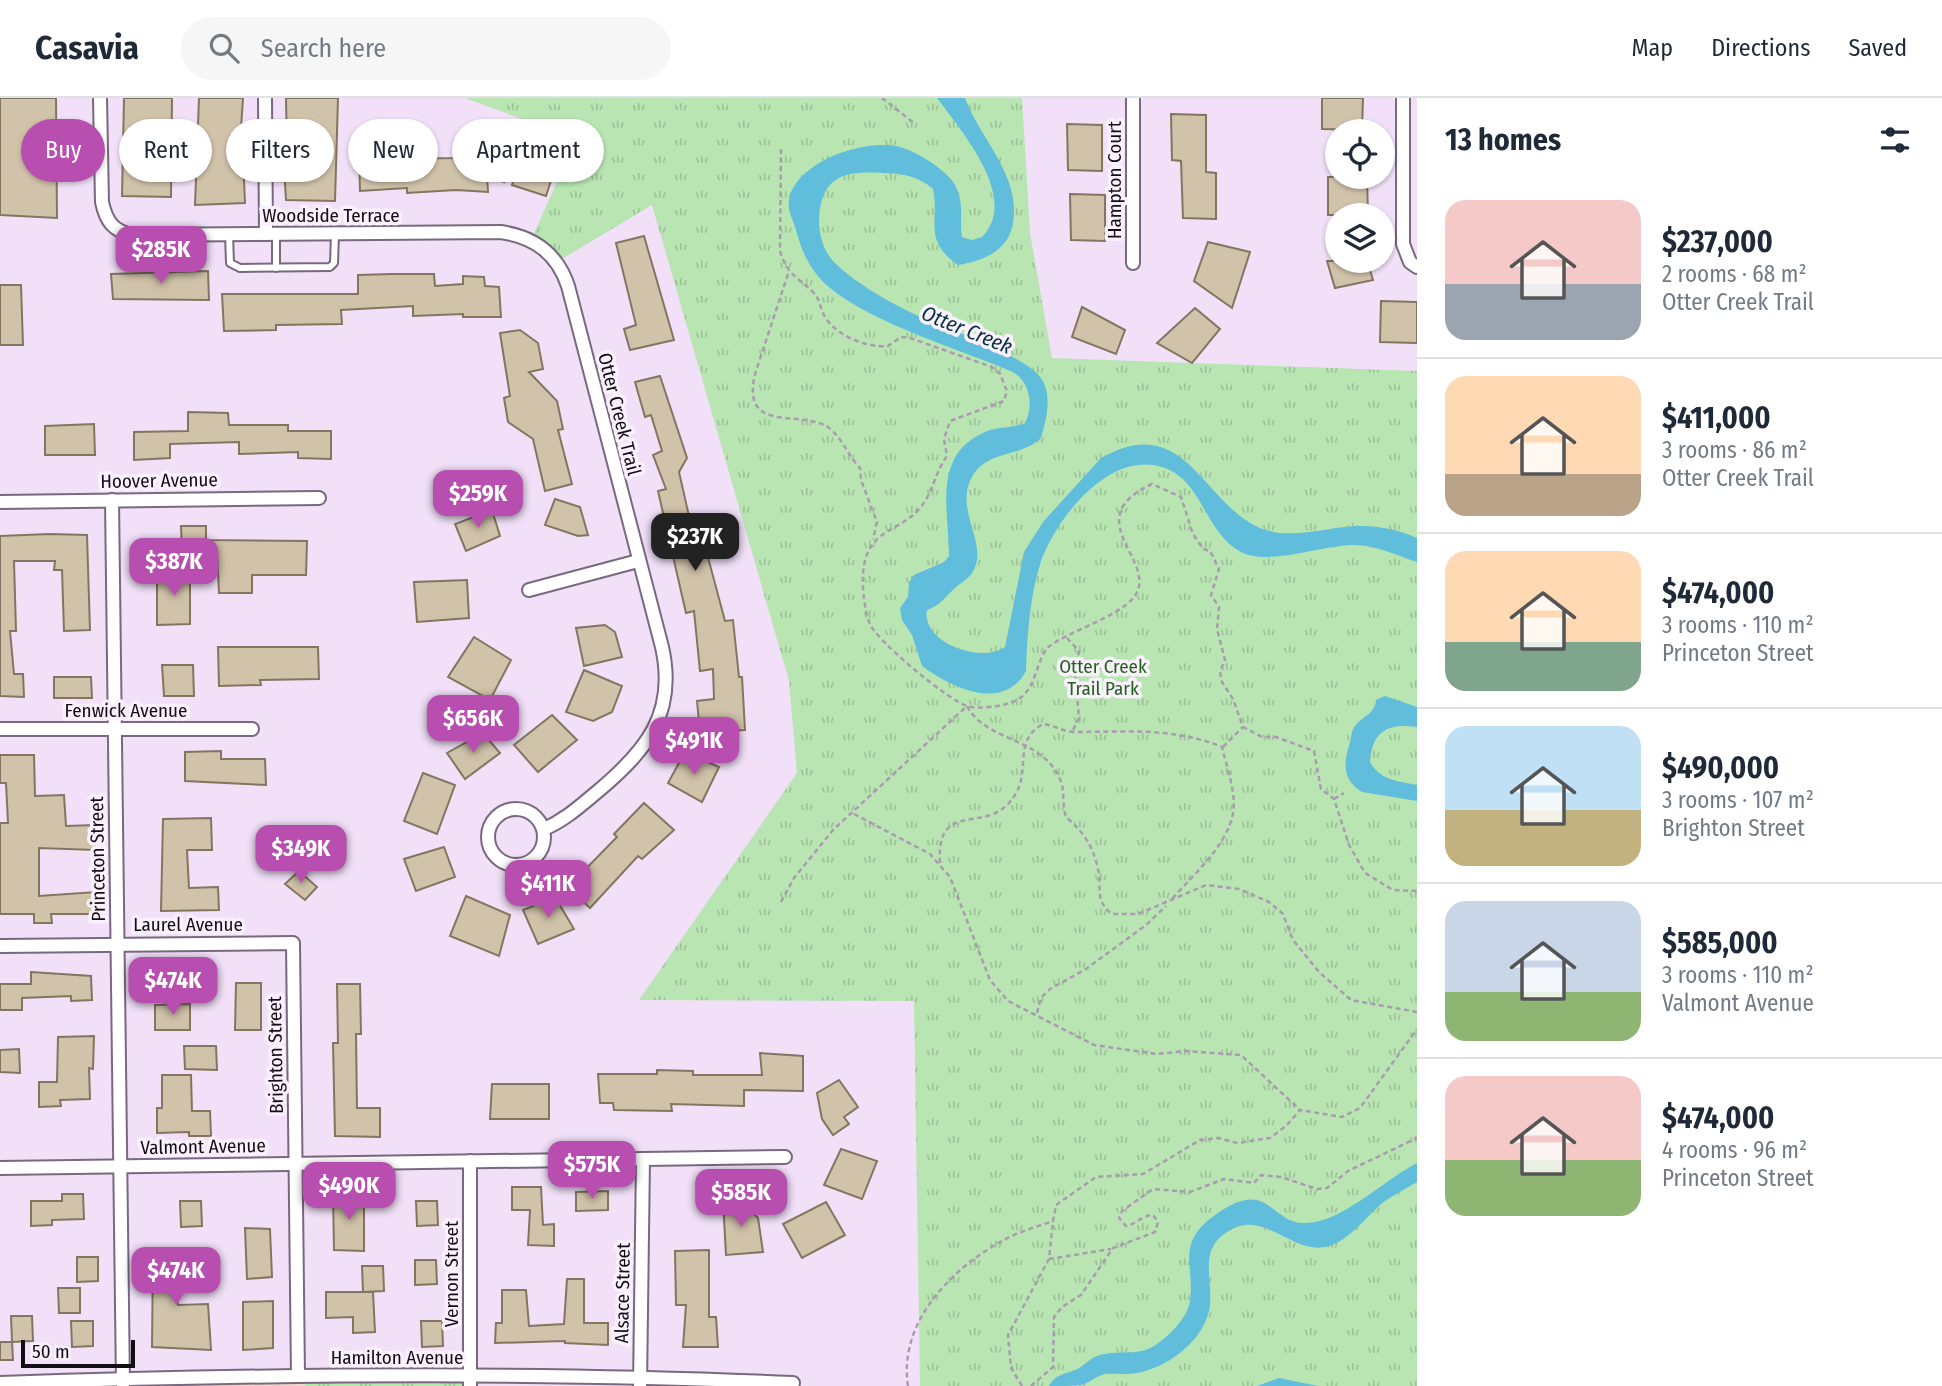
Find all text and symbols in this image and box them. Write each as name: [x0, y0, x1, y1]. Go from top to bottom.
search box: [181, 17, 671, 80]
text: Casavia: [35, 28, 139, 68]
icon: search: [205, 29, 243, 67]
text: Search here: [261, 33, 386, 64]
text: Map: [1632, 34, 1673, 62]
text: Directions: [1711, 34, 1810, 62]
text: Saved: [1848, 34, 1907, 62]
chip: Buy: [21, 119, 105, 182]
chip: Rent: [119, 119, 212, 182]
chip: Filters: [226, 119, 334, 182]
chip: New: [348, 119, 438, 182]
chip: Apartment: [452, 119, 604, 182]
map controls: [1325, 119, 1395, 273]
button: locate: [1325, 119, 1395, 189]
street label: Hampton Court: [1103, 120, 1126, 239]
icon: filters: [1876, 121, 1914, 159]
text: 13 homes: [1445, 122, 1561, 158]
button: layers: [1325, 203, 1395, 273]
street label: Woodside Terrace: [262, 204, 400, 227]
text: $237,000: [1662, 224, 1773, 260]
pin: $285K: [112, 226, 210, 286]
icon: home: [1501, 228, 1585, 312]
text: $285K: [132, 235, 190, 263]
text: 2 rooms · 68 m²: [1662, 260, 1807, 288]
text: Otter Creek Trail: [1662, 288, 1814, 316]
water label: Otter Creek: [918, 300, 1016, 360]
street label: Otter Creek Trail: [593, 350, 646, 478]
text: $411,000: [1662, 400, 1771, 436]
icon: home: [1501, 404, 1585, 488]
text: 3 rooms · 86 m²: [1662, 436, 1807, 464]
text: Otter Creek Trail: [1662, 464, 1814, 492]
street label: Hoover Avenue: [100, 468, 218, 493]
pin: $259K: [429, 470, 527, 530]
text: $259K: [449, 479, 507, 507]
pin: $237K: [646, 514, 744, 573]
text: $237K: [667, 522, 723, 550]
pin: $387K: [125, 538, 223, 598]
text: $387K: [145, 547, 203, 575]
text: $474,000: [1662, 575, 1775, 611]
icon: home: [1501, 579, 1585, 663]
text: 3 rooms · 110 m²: [1662, 611, 1813, 639]
text: Princeton Street: [1662, 639, 1814, 667]
park label: Otter Creek Trail Park: [1059, 655, 1147, 700]
pin: $656K: [424, 696, 522, 755]
street label: Fenwick Avenue: [65, 699, 187, 722]
text: $656K: [443, 704, 503, 732]
pin: $491K: [645, 718, 743, 777]
text: $491K: [665, 726, 723, 754]
text: $490,000: [1662, 750, 1779, 786]
icon: home: [1501, 754, 1585, 838]
text: 3 rooms · 107 m²: [1662, 786, 1814, 814]
street label: Princeton Street: [85, 795, 110, 922]
text: Brighton Street: [1662, 814, 1805, 842]
pin: $349K: [252, 826, 350, 885]
text: $349K: [272, 834, 330, 862]
pin: $411K: [499, 860, 597, 920]
text: $411K: [521, 869, 575, 897]
street label: Laurel Avenue: [133, 913, 243, 936]
text: $585,000: [1662, 925, 1778, 961]
icon: home: [1501, 929, 1585, 1013]
pin: $474K: [124, 958, 222, 1017]
text: 3 rooms · 110 m²: [1662, 961, 1813, 989]
text: $474K: [144, 966, 202, 994]
text: Valmont Avenue: [1662, 989, 1814, 1017]
street label: Brighton Street: [263, 995, 288, 1114]
text: $474,000: [1662, 1100, 1775, 1136]
icon: home: [1501, 1104, 1585, 1188]
street label: Valmont Avenue: [140, 1134, 266, 1159]
text: 4 rooms · 96 m²: [1662, 1136, 1807, 1164]
pin: $575K: [543, 1142, 641, 1201]
text: $575K: [564, 1150, 620, 1178]
pin: $490K: [300, 1162, 398, 1222]
text: Princeton Street: [1662, 1164, 1814, 1192]
pin: $585K: [692, 1170, 790, 1229]
text: $490K: [319, 1171, 379, 1199]
text: $585K: [711, 1178, 771, 1206]
street label: Vernon Street: [440, 1220, 463, 1327]
street label: Alsace Street: [610, 1242, 635, 1344]
pin: $474K: [127, 1248, 225, 1307]
text: $474K: [147, 1256, 205, 1284]
scale bar: [21, 1337, 135, 1369]
text: 50 m: [32, 1340, 70, 1363]
street label: Hamilton Avenue: [331, 1346, 463, 1369]

